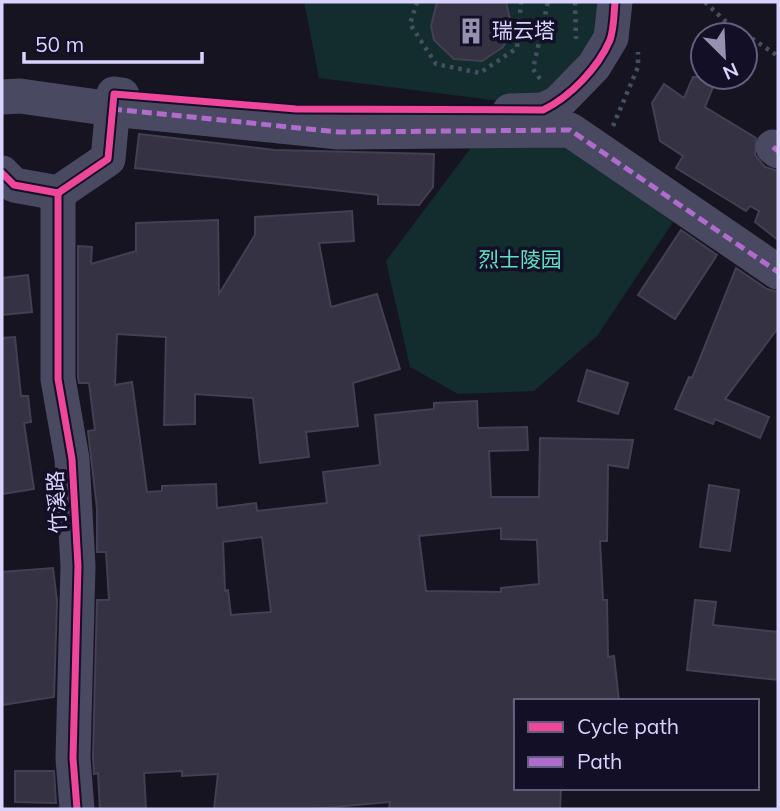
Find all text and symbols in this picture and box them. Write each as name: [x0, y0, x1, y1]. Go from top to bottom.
building icon: 瑞云塔: [456, 16, 486, 46]
place label: 瑞云塔: [492, 17, 555, 43]
scale bar: [24, 21, 203, 65]
north arrow: [689, 21, 759, 91]
text: 50 m: [35, 31, 84, 57]
text: N: [719, 58, 742, 85]
park label: 烈士陵园: [478, 246, 562, 272]
street label: 竹溪路: [41, 470, 71, 534]
legend: [514, 699, 759, 790]
text: Cycle path: [577, 713, 679, 739]
text: Path: [577, 748, 622, 774]

